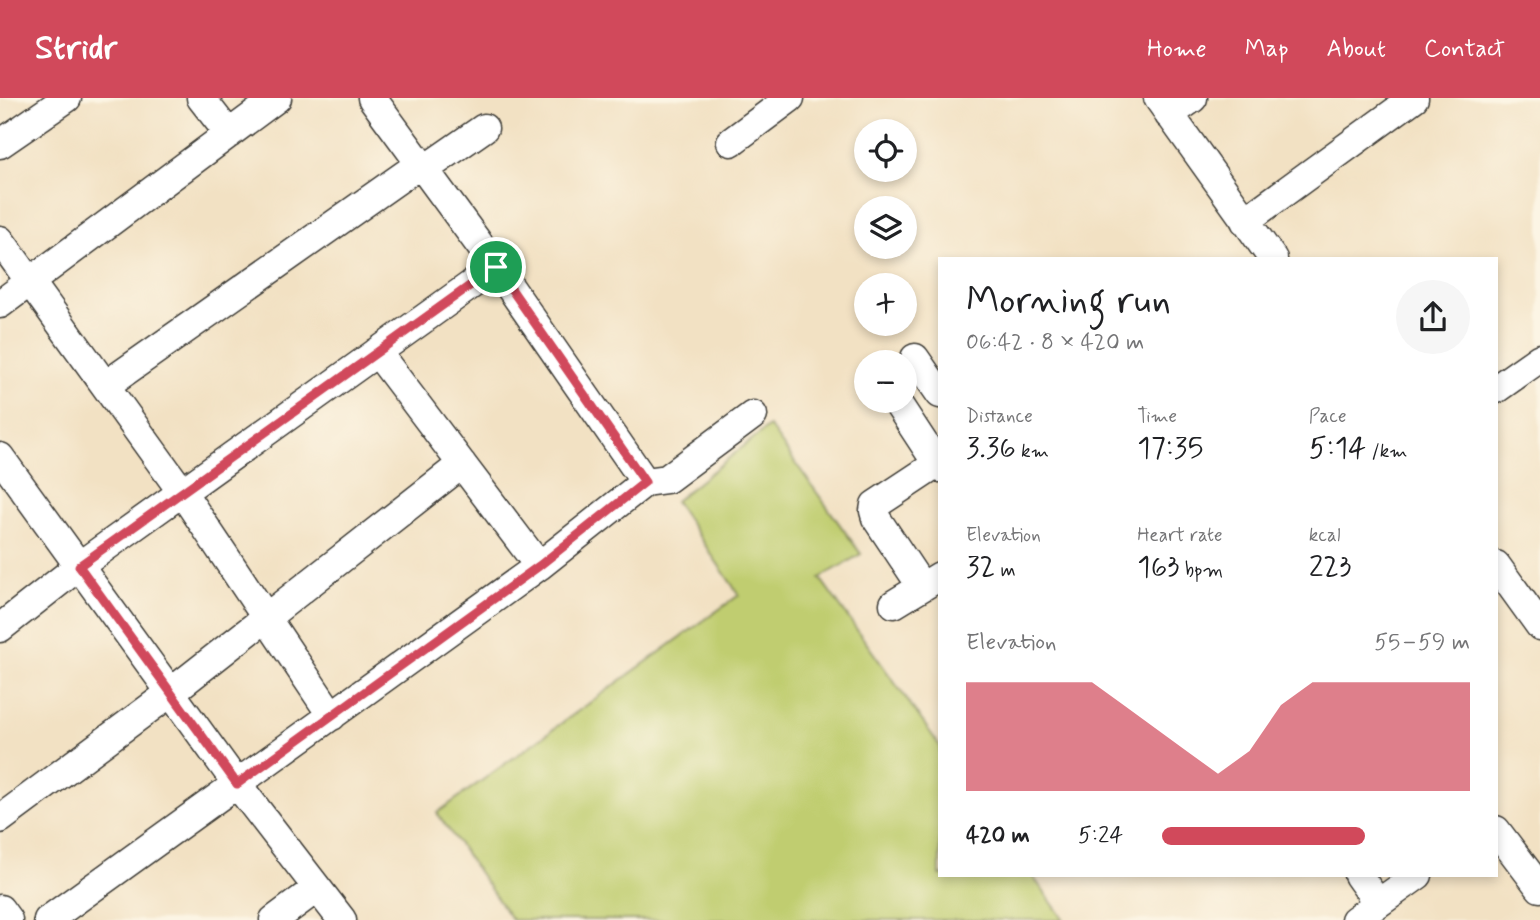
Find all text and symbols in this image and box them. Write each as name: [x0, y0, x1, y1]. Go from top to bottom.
text: Stridr: [35, 27, 117, 71]
text: Home: [1147, 34, 1207, 65]
text: Map: [1245, 34, 1289, 65]
text: About: [1327, 34, 1386, 65]
text: Contact: [1424, 34, 1505, 65]
map controls: [854, 119, 917, 413]
button: locate: [854, 119, 917, 182]
button: layers: [854, 196, 917, 259]
pin: [466, 237, 526, 297]
icon: arrive: [477, 248, 515, 286]
button: +: [854, 273, 917, 336]
text: Morning run: [966, 277, 1171, 326]
button: share: [1396, 280, 1470, 354]
text: 06:42 · 8 × 420 m: [966, 328, 1144, 358]
button: −: [854, 350, 917, 413]
text: Distance: [966, 404, 1033, 429]
text: Time: [1137, 404, 1177, 429]
text: Pace: [1309, 404, 1346, 429]
text: 3.36: [966, 429, 1016, 468]
text: 17:35: [1137, 429, 1203, 468]
text: 5:14: [1309, 429, 1366, 468]
text: km: [1016, 439, 1049, 464]
text: /km: [1366, 439, 1407, 464]
text: Elevation: [966, 523, 1041, 548]
text: Heart rate: [1137, 523, 1223, 548]
text: kcal: [1309, 523, 1341, 548]
text: 32: [966, 548, 995, 587]
text: 163: [1137, 548, 1180, 587]
text: 223: [1309, 548, 1351, 587]
text: m: [995, 558, 1016, 583]
text: bpm: [1180, 558, 1223, 583]
text: Elevation: [966, 628, 1057, 658]
text: 55–59 m: [1374, 628, 1470, 658]
text: 420 m: [966, 821, 1030, 851]
text: 5:24: [1078, 821, 1123, 851]

